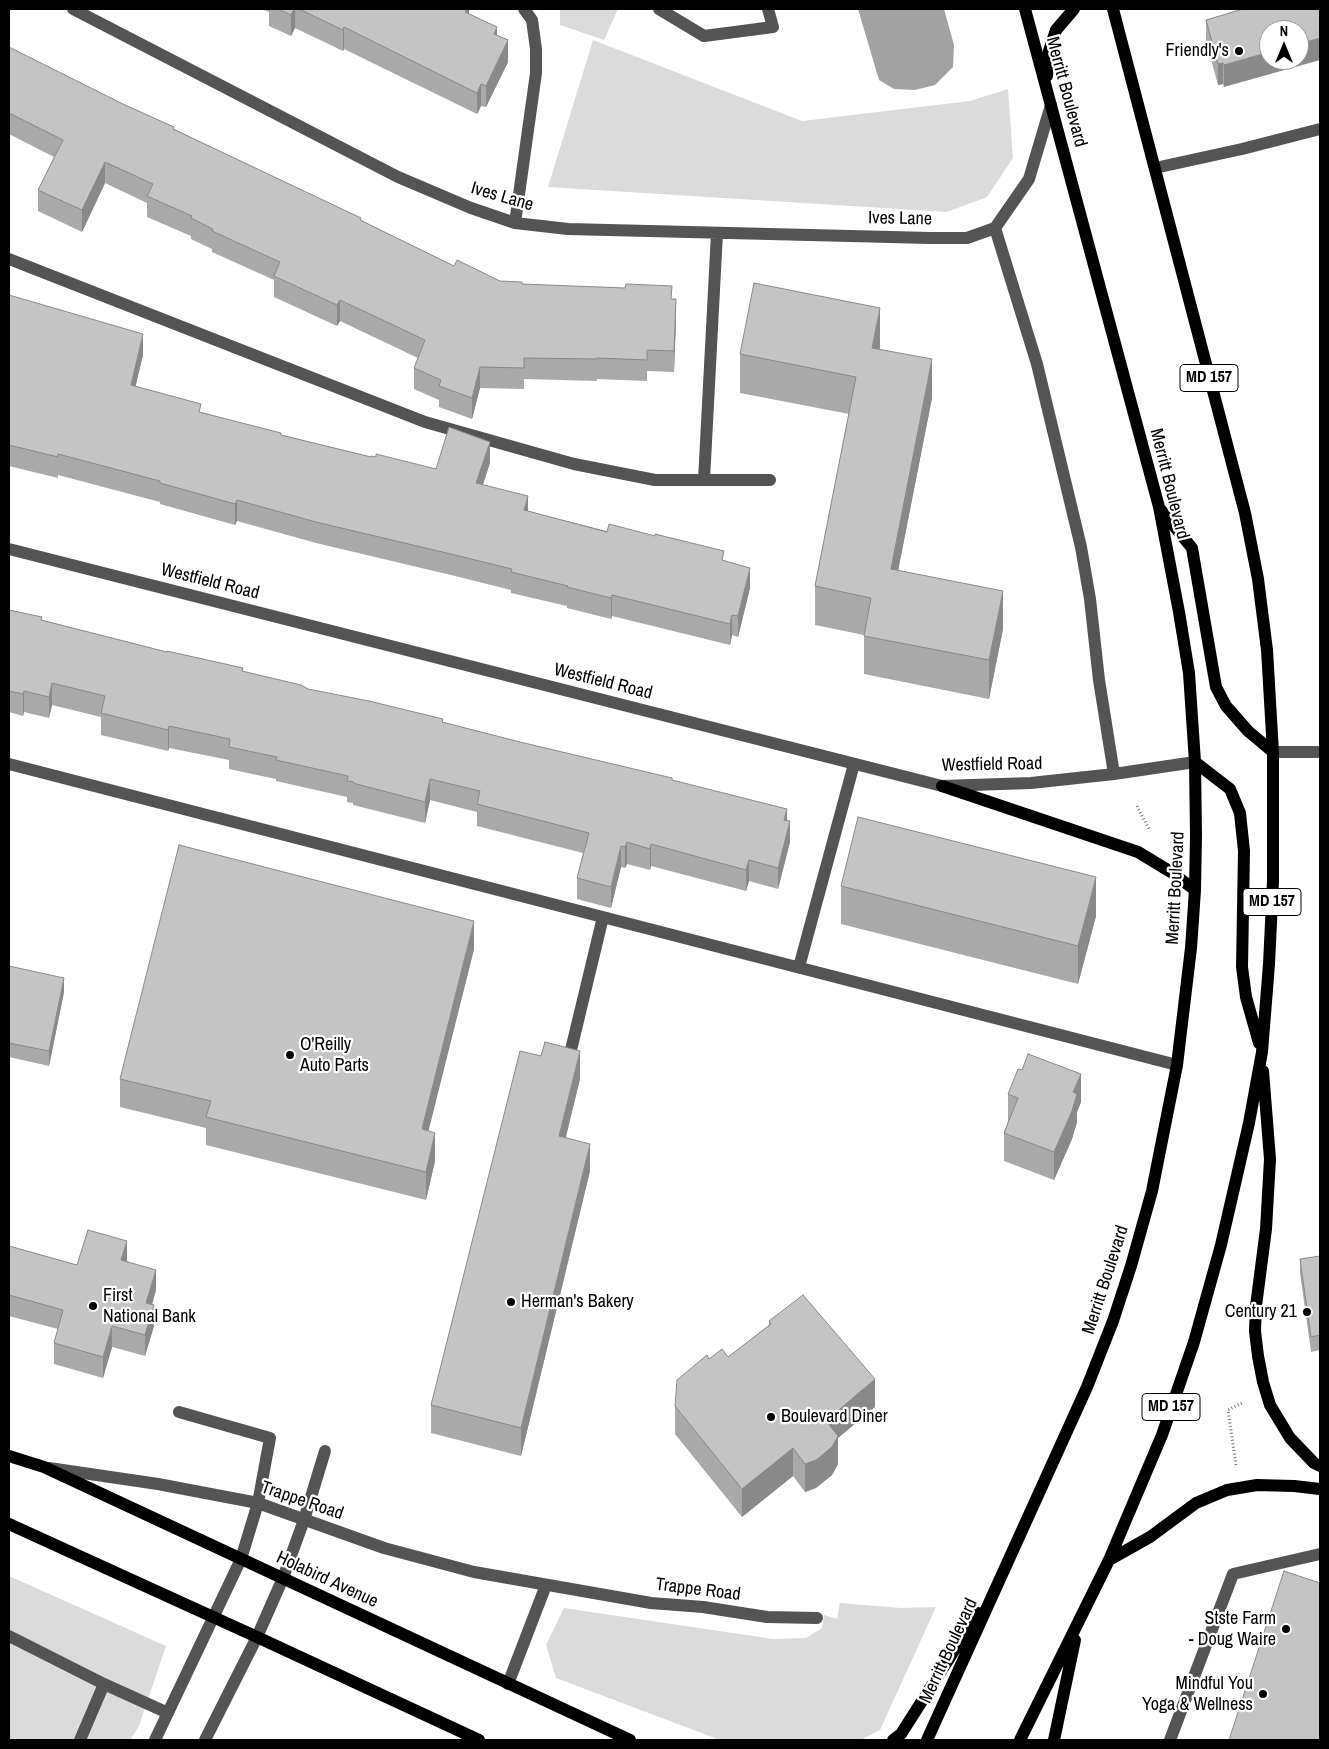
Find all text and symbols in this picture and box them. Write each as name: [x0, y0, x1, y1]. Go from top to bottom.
north arrow: [1259, 20, 1309, 70]
text: N: [1280, 22, 1288, 40]
street label: Merritt Boulevard: [1041, 35, 1091, 149]
place label: Friendly's: [1165, 40, 1229, 62]
marker: Friendly's: [1233, 45, 1245, 57]
street label: Ives Lane: [468, 178, 536, 216]
street label: Ives Lane: [868, 208, 932, 230]
road number: MD 157: [1180, 364, 1238, 392]
street label: Merritt Boulevard: [1145, 426, 1193, 542]
street label: Westfield Road: [159, 559, 261, 605]
street label: Westfield Road: [552, 659, 654, 705]
street label: Westfield Road: [941, 753, 1043, 777]
street label: Merritt Boulevard: [1162, 831, 1190, 945]
road number: MD 157: [1243, 889, 1301, 916]
place label: O'Reilly Auto Parts: [300, 1034, 369, 1076]
marker: O'Reilly Auto Parts: [284, 1049, 296, 1061]
street label: Merritt Boulevard: [1078, 1223, 1134, 1337]
place label: First National Bank: [103, 1285, 196, 1328]
place label: Herman's Bakery: [521, 1291, 634, 1313]
marker: Herman's Bakery: [505, 1296, 517, 1308]
marker: First National Bank: [87, 1300, 99, 1312]
place label: Century 21: [1225, 1301, 1297, 1323]
marker: Century 21: [1301, 1306, 1313, 1318]
road number: MD 157: [1142, 1394, 1200, 1420]
place label: Boulevard Diner: [781, 1406, 888, 1428]
marker: Boulevard Diner: [765, 1411, 777, 1423]
street label: Trappe Road: [258, 1477, 346, 1525]
street label: Holabird Avenue: [273, 1547, 381, 1613]
street label: Trappe Road: [654, 1574, 742, 1606]
street label: Merritt Boulevard: [915, 1595, 983, 1707]
place label: Stste Farm - Doug Waire: [1189, 1608, 1276, 1650]
marker: Stste Farm - Doug Waire: [1280, 1623, 1292, 1635]
place label: Mindful You Yoga & Wellness: [1142, 1673, 1253, 1716]
marker: Mindful You Yoga & Wellness: [1257, 1688, 1269, 1700]

